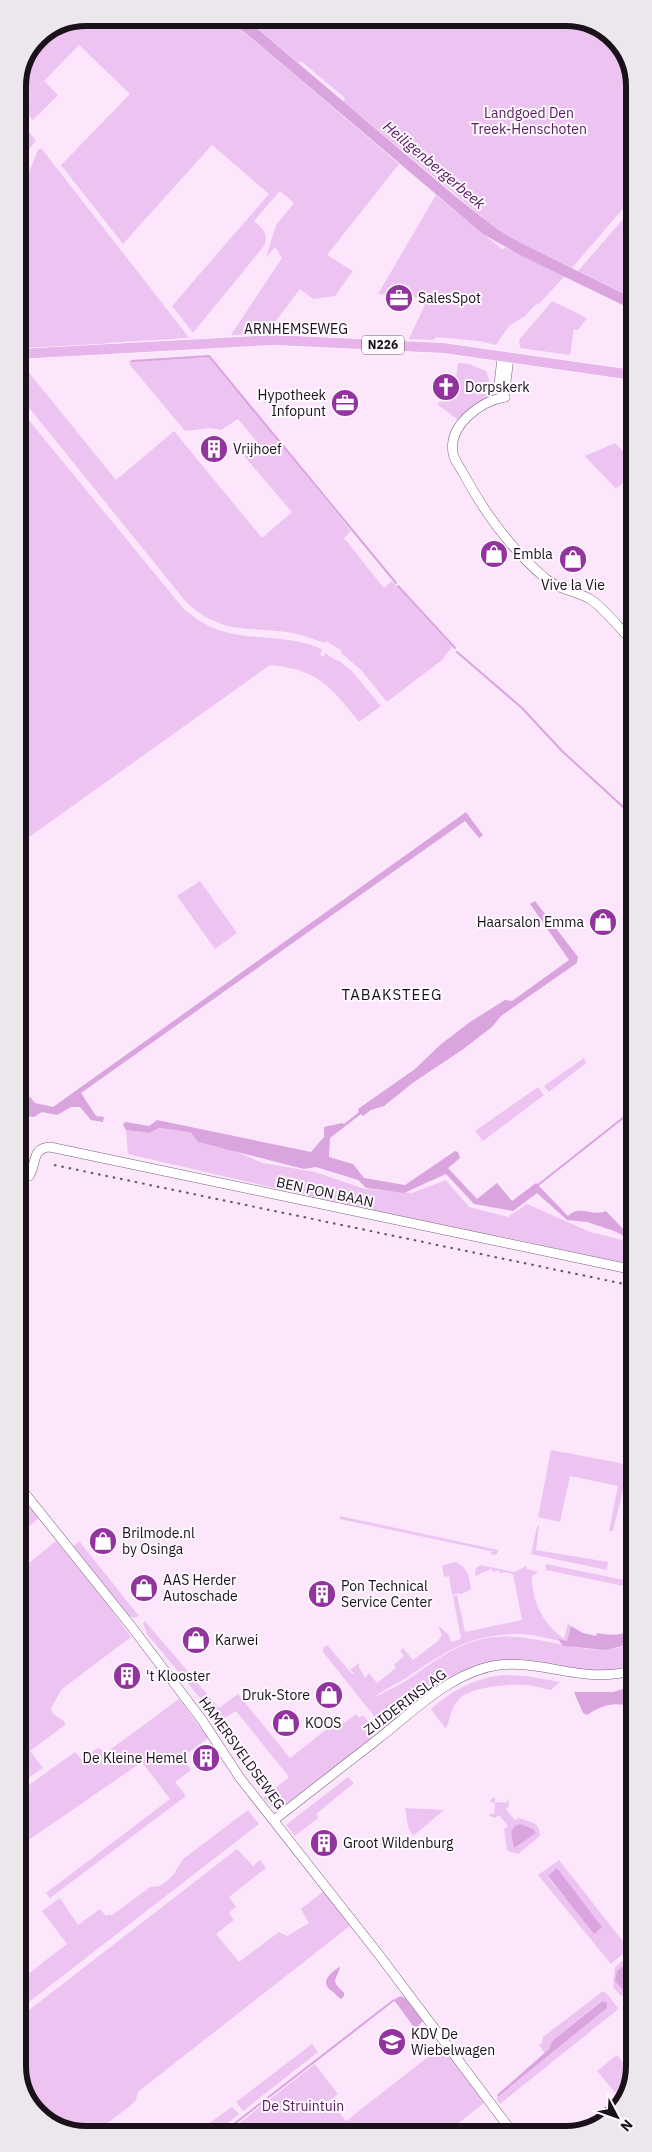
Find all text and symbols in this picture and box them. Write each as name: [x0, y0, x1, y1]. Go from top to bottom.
park label: Landgoed Den Treek-Henschoten: [471, 104, 587, 138]
water label: Heiligenbergerbeek: [379, 116, 489, 213]
office icon: SalesSpot: [384, 283, 414, 313]
place label: SalesSpot: [418, 289, 481, 307]
street label: ARNHEMSEWEG: [244, 320, 348, 338]
road number: N226: [362, 336, 404, 354]
church icon: Dorpskerk: [431, 372, 461, 402]
place label: Dorpskerk: [465, 378, 530, 396]
place label: Hypotheek Infopunt: [258, 386, 327, 420]
office icon: Hypotheek Infopunt: [330, 388, 360, 418]
building icon: Vrijhoef: [199, 434, 229, 464]
place label: Vrijhoef: [233, 440, 282, 458]
shop icon: Embla: [479, 539, 509, 569]
shop icon: Vive la Vie: [558, 544, 588, 574]
place label: Embla: [513, 545, 553, 563]
place label: Vive la Vie: [541, 576, 605, 594]
shop icon: Haarsalon Emma: [588, 907, 618, 937]
place label: Haarsalon Emma: [477, 913, 585, 931]
district label: TABAKSTEEG: [342, 985, 442, 1004]
street label: BEN PON BAAN: [275, 1173, 375, 1211]
place label: Brilmode.nl by Osinga: [122, 1524, 195, 1558]
shop icon: Brilmode.nl by Osinga: [88, 1526, 118, 1556]
place label: AAS Herder Autoschade: [163, 1571, 238, 1605]
shop icon: AAS Herder Autoschade: [129, 1573, 159, 1603]
place label: Pon Technical Service Center: [341, 1577, 432, 1611]
building icon: Pon Technical Service Center: [307, 1579, 337, 1609]
shop icon: Karwei: [181, 1625, 211, 1655]
place label: Karwei: [215, 1631, 258, 1649]
building icon: 't Klooster: [112, 1661, 142, 1691]
street label: ZUIDERINSLAG: [360, 1665, 450, 1739]
place label: 't Klooster: [146, 1667, 210, 1685]
shop icon: Druk-Store: [314, 1680, 344, 1710]
place label: Druk-Store: [242, 1686, 310, 1704]
street label: HAMERSVELDSEWEG: [195, 1693, 289, 1813]
shop icon: KOOS: [271, 1708, 301, 1738]
place label: KOOS: [305, 1714, 341, 1732]
building icon: De Kleine Hemel: [191, 1743, 221, 1773]
place label: De Kleine Hemel: [83, 1749, 187, 1767]
building icon: Groot Wildenburg: [309, 1828, 339, 1858]
place label: Groot Wildenburg: [343, 1834, 454, 1852]
place label: KDV De Wiebelwagen: [411, 2025, 495, 2059]
school or university icon: KDV De Wiebelwagen: [377, 2027, 407, 2057]
north arrow: [592, 2092, 642, 2142]
park label: De Struintuin: [262, 2097, 344, 2115]
text: N: [617, 2116, 637, 2135]

